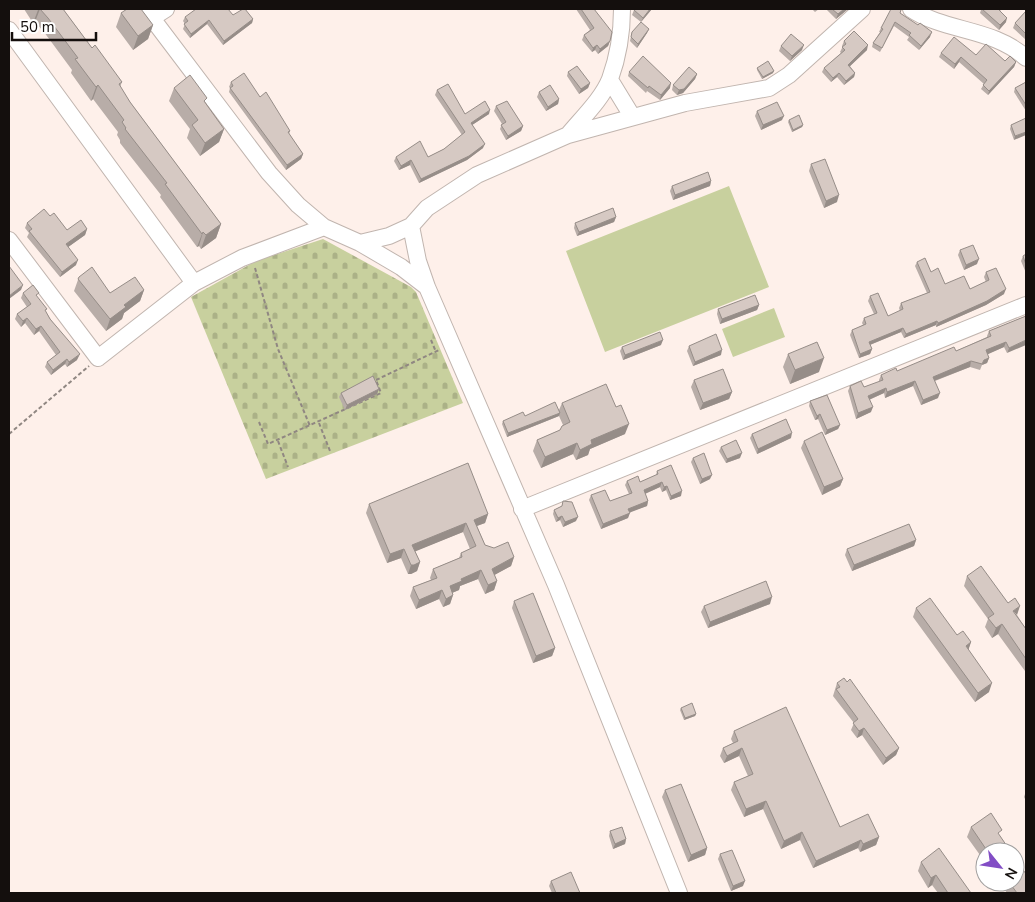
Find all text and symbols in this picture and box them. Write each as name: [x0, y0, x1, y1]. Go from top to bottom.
scale bar: [12, 10, 96, 42]
text: 50 m: [20, 17, 55, 37]
north arrow: [975, 842, 1025, 892]
text: N: [1000, 864, 1022, 883]

